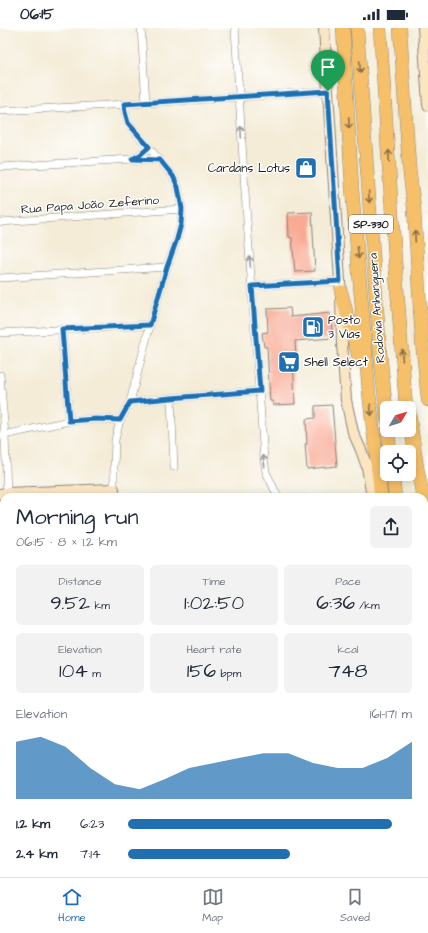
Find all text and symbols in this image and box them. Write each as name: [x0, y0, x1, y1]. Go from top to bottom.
text: 06:15: [20, 4, 54, 25]
pin: [311, 50, 345, 91]
icon: arrive: [317, 56, 339, 78]
one-way arrow: [356, 60, 363, 73]
one-way arrow: [345, 116, 352, 129]
one-way arrow: [238, 126, 245, 139]
one-way arrow: [385, 150, 392, 163]
shop icon: Cardans Lotus: [293, 155, 319, 181]
place label: Cardans Lotus: [208, 160, 290, 177]
one-way arrow: [366, 190, 373, 203]
street label: Rua Papa João Zeferino: [20, 192, 160, 218]
road number: SP-330: [349, 215, 393, 233]
one-way arrow: [412, 230, 419, 243]
one-way arrow: [354, 246, 361, 259]
street label: Rodovia Anhanguera: [365, 252, 390, 364]
one-way arrow: [247, 256, 254, 269]
place label: Posto 3 Vias: [328, 312, 360, 343]
fuel station icon: Posto 3 Vias: [300, 314, 326, 340]
supermarket icon: Shell Select: [276, 349, 302, 375]
one-way arrow: [398, 349, 406, 362]
place label: Shell Select: [304, 354, 368, 371]
north arrow: [380, 401, 416, 437]
map controls: [380, 401, 416, 481]
one-way arrow: [367, 403, 375, 416]
button: locate: [380, 445, 416, 481]
one-way arrow: [261, 455, 268, 468]
text: Morning run: [16, 502, 139, 533]
button: share: [370, 506, 412, 548]
text: 06:15 · 8 × 1.2 km: [16, 533, 117, 551]
text: Distance: [59, 574, 101, 589]
text: Time: [202, 574, 226, 589]
text: Pace: [335, 574, 361, 589]
text: 9.52: [50, 589, 90, 617]
text: 1:02:50: [184, 589, 244, 617]
text: 6:36: [316, 589, 355, 617]
text: km: [90, 598, 110, 613]
text: /km: [355, 598, 380, 613]
text: Elevation: [58, 642, 102, 657]
text: Heart rate: [186, 642, 242, 657]
text: kcal: [337, 642, 359, 657]
text: 104: [59, 657, 88, 685]
text: 156: [187, 657, 216, 685]
text: 748: [329, 657, 367, 685]
text: m: [88, 666, 101, 681]
text: bpm: [216, 666, 241, 681]
text: Elevation: [16, 705, 67, 723]
text: 161–171 m: [370, 705, 412, 723]
text: 1.2 km: [16, 815, 50, 833]
text: 6:23: [80, 815, 104, 833]
text: 2.4 km: [16, 845, 57, 863]
text: 7:14: [80, 845, 101, 863]
tab: Home: [58, 886, 85, 925]
tab: Map: [202, 886, 224, 925]
tab: Saved: [340, 886, 370, 925]

